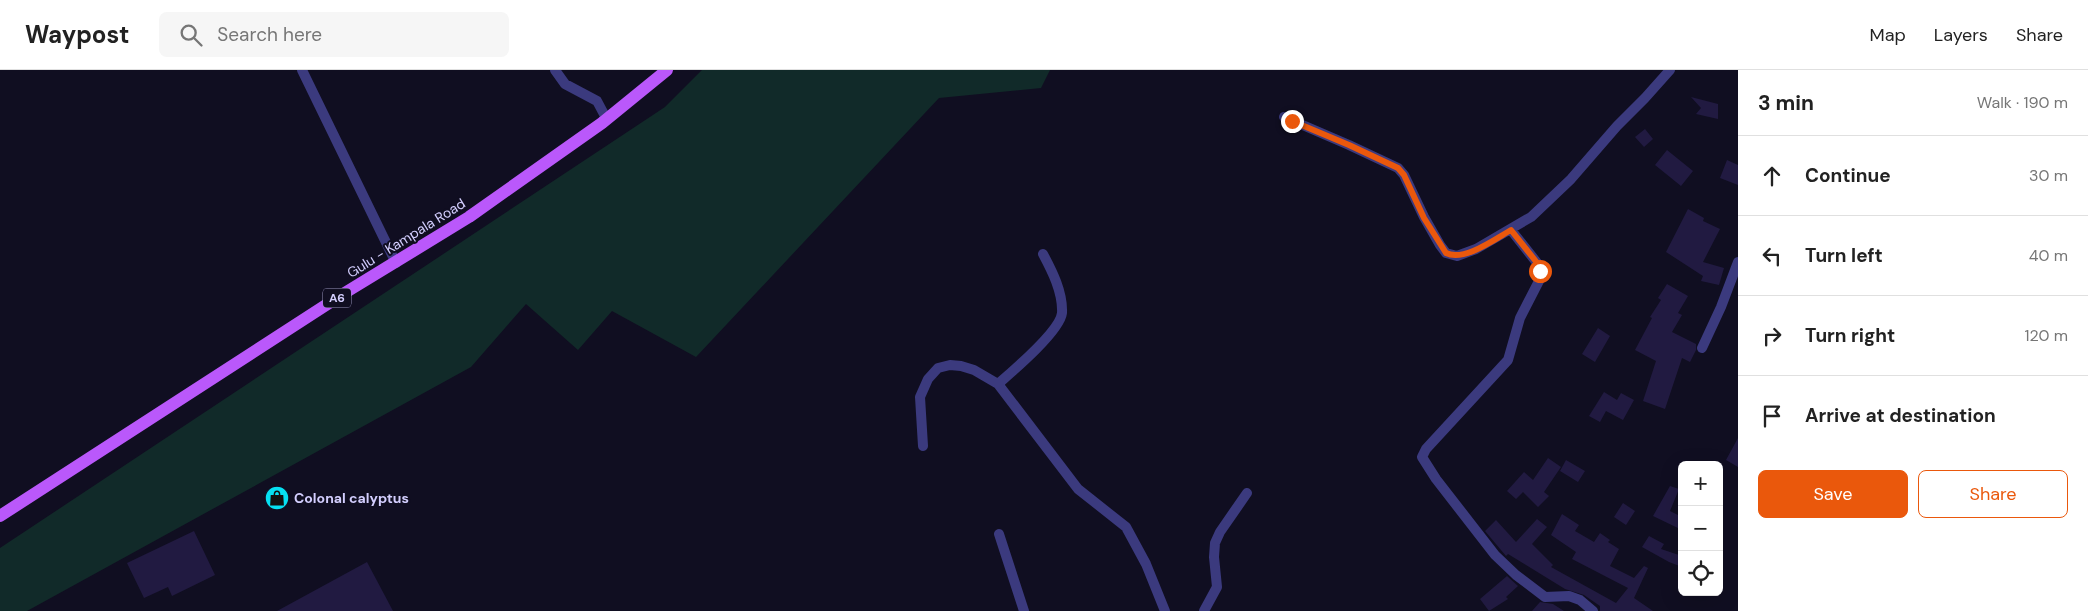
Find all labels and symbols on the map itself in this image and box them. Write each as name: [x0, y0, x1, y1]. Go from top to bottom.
route end: [1281, 110, 1304, 133]
street label: Gulu - Kampala Road: [343, 194, 469, 282]
route start: [1529, 260, 1552, 283]
road number: A6: [323, 288, 351, 308]
shop icon: Colonal calyptus: [264, 485, 290, 511]
place label: Colonal calyptus: [294, 489, 409, 507]

